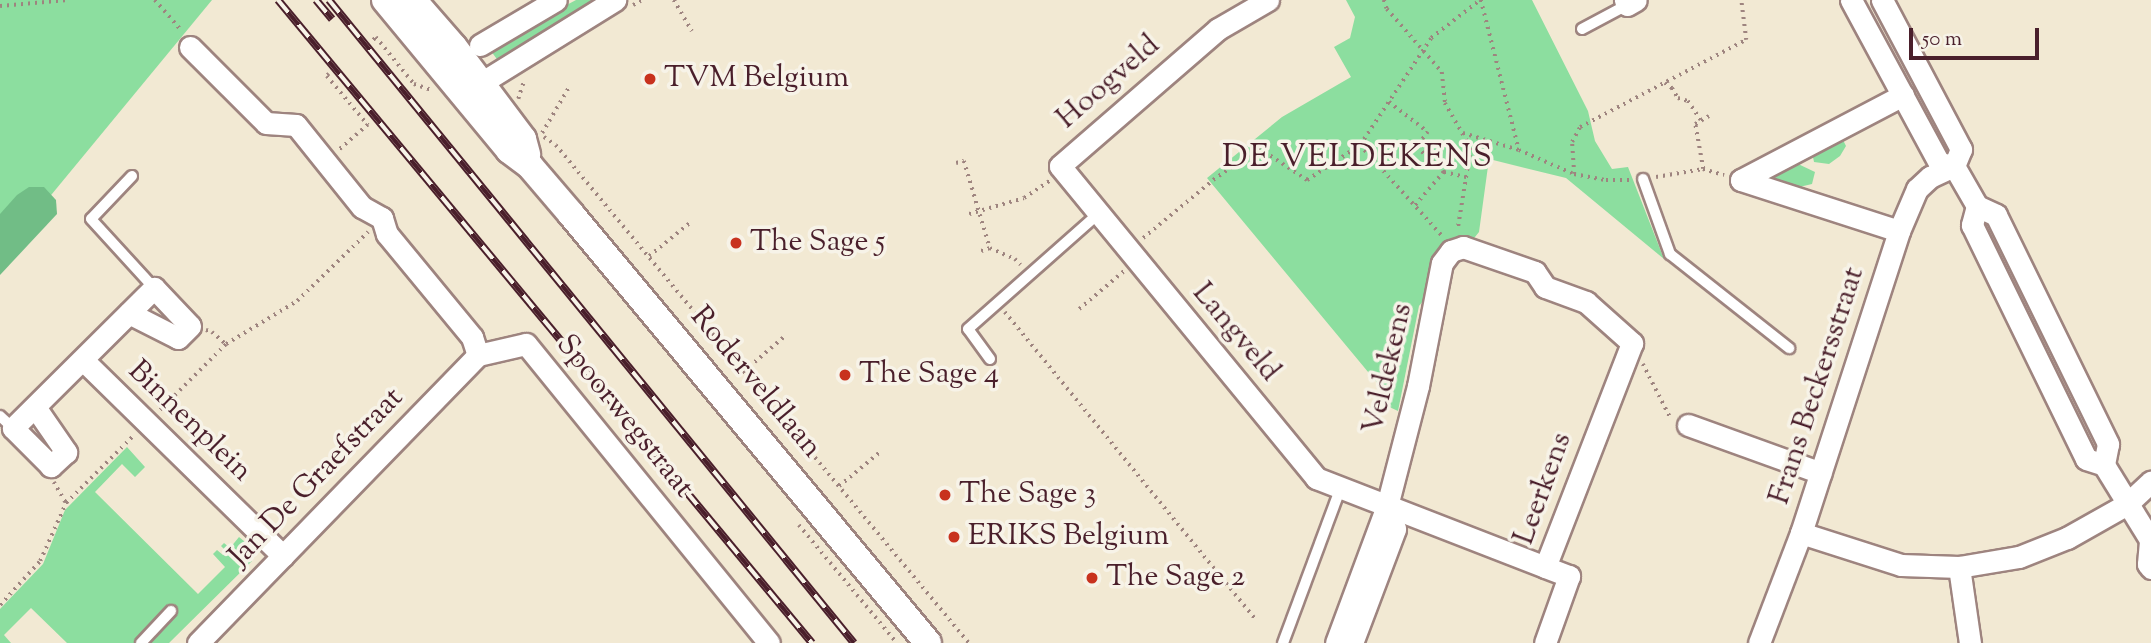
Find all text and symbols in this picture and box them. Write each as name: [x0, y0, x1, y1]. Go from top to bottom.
scale bar: [1913, 14, 2042, 58]
text: 50 m: [1922, 25, 1962, 55]
street label: Hoogveld: [1050, 28, 1168, 138]
place label: TVM Belgium: [664, 61, 849, 97]
marker: TVM Belgium: [642, 71, 658, 87]
district label: DE VELDEKENS: [1224, 139, 1492, 177]
place label: The Sage 5: [750, 225, 885, 261]
marker: The Sage 5: [728, 235, 744, 251]
street label: Frans Beckersstraat: [1763, 263, 1873, 509]
street label: Langveld: [1183, 276, 1287, 390]
street label: Roderveldlaan: [681, 300, 829, 466]
street label: Veldekens: [1357, 300, 1421, 438]
street label: Spoorwegstraat: [547, 328, 701, 506]
street label: Binnenplein: [119, 354, 259, 490]
place label: The Sage 4: [859, 357, 999, 393]
marker: The Sage 4: [837, 367, 853, 383]
street label: Jan De Graefstraat: [222, 381, 412, 575]
street label: Leerkens: [1507, 428, 1581, 550]
place label: The Sage 3: [959, 477, 1096, 513]
marker: The Sage 3: [937, 487, 953, 503]
place label: ERIKS Belgium: [968, 519, 1169, 555]
marker: ERIKS Belgium: [946, 529, 962, 545]
place label: The Sage 2: [1106, 560, 1245, 596]
marker: The Sage 2: [1084, 570, 1100, 586]

